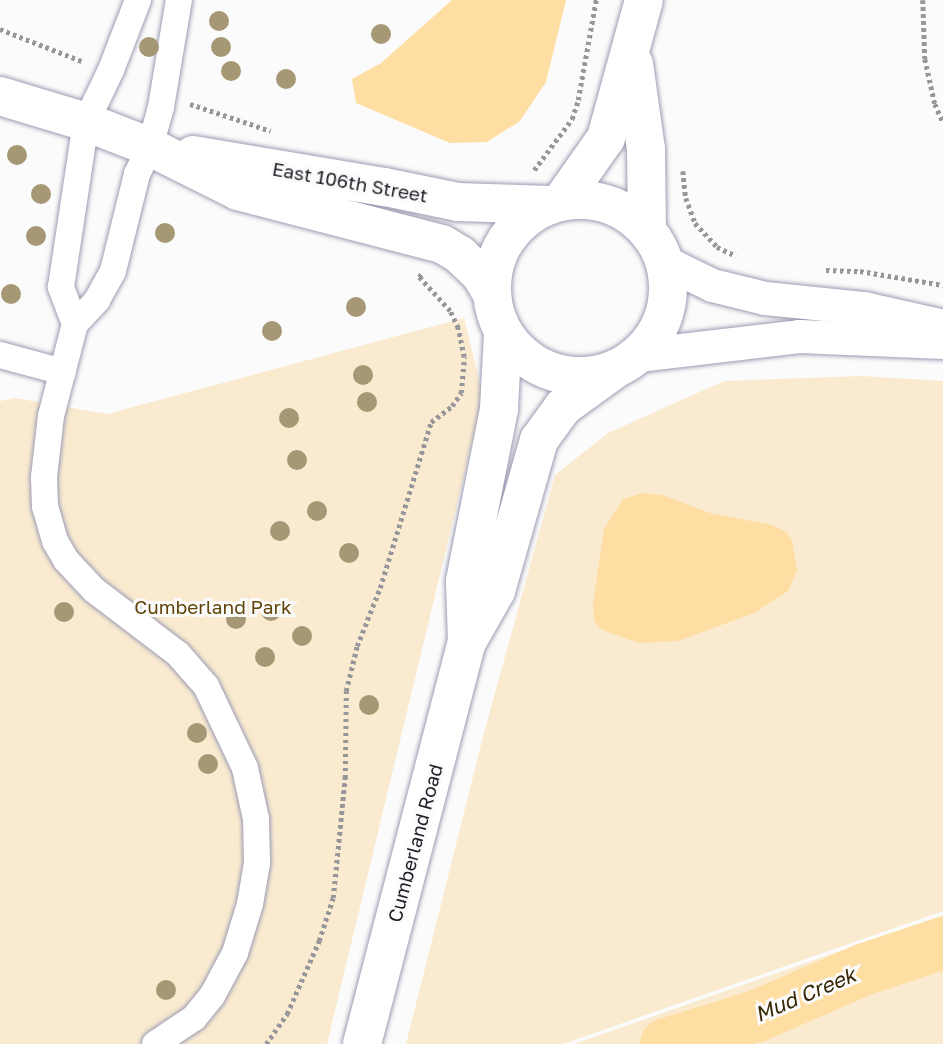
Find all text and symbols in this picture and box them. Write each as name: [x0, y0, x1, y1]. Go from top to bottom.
street label: East 106th Street: [271, 157, 429, 207]
park label: Cumberland Park: [134, 596, 292, 618]
street label: Cumberland Road: [383, 761, 447, 925]
water label: Mud Creek: [751, 961, 859, 1027]

